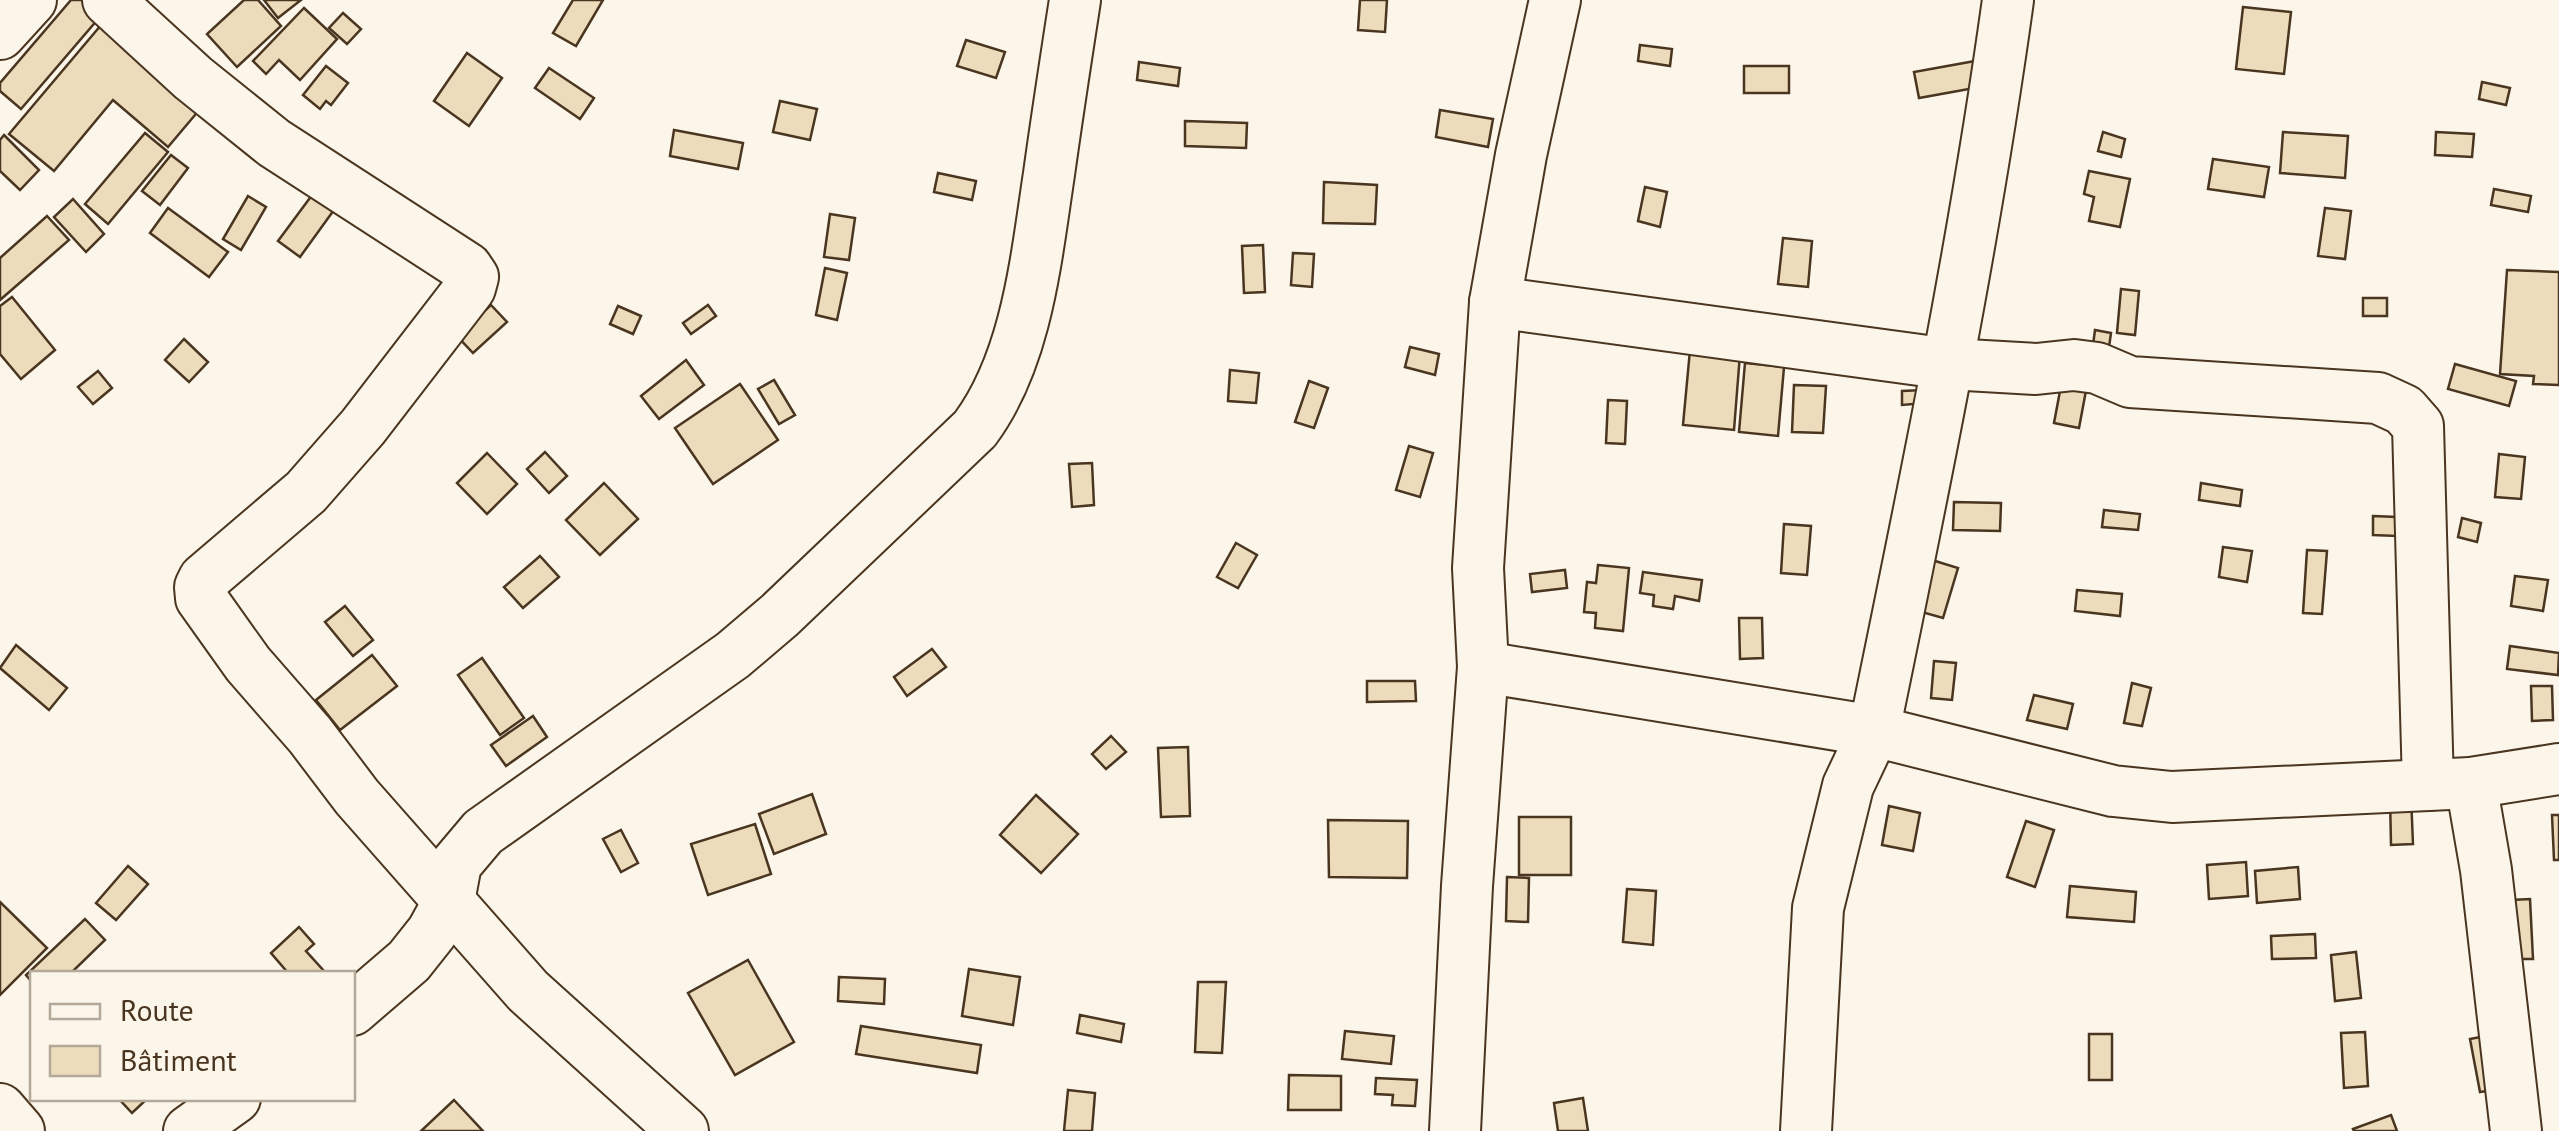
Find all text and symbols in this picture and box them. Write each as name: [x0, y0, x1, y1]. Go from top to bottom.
legend: [30, 971, 355, 1101]
text: Route: [120, 990, 194, 1029]
text: Bâtiment: [120, 1040, 237, 1079]

